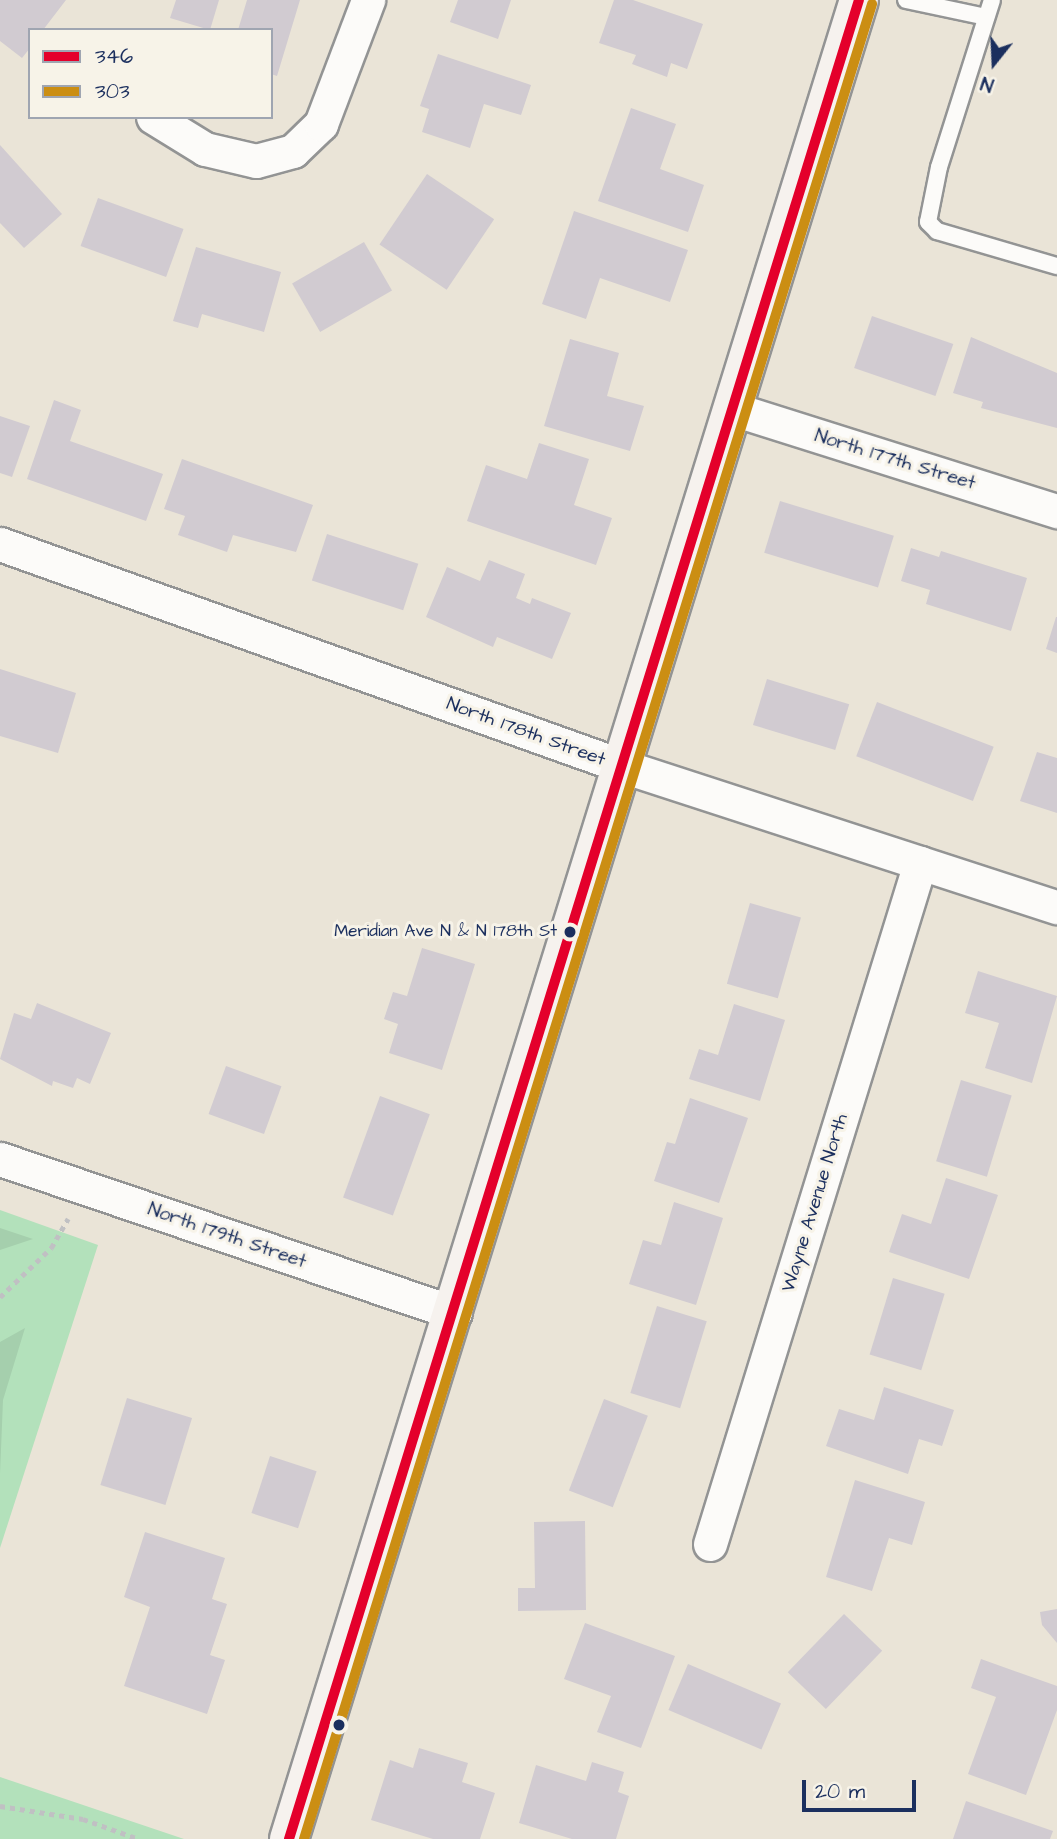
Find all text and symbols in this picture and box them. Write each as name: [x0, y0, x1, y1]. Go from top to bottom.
legend: [28, 28, 273, 119]
north arrow: [959, 28, 1029, 98]
text: 346: [95, 42, 133, 71]
text: N: [978, 69, 997, 98]
text: 303: [95, 77, 130, 106]
street label: North 177th Street: [812, 425, 978, 495]
street label: North 178th Street: [443, 693, 609, 771]
place label: Meridian Ave N & N 178th St: [334, 922, 557, 942]
marker: Meridian Ave N & N 178th St: [563, 925, 577, 939]
street label: Wayne Avenue North: [777, 1111, 853, 1295]
street label: North 179th Street: [145, 1198, 309, 1274]
unlabelled marker: [332, 1718, 346, 1732]
scale bar: [805, 1766, 919, 1810]
text: 20 m: [815, 1777, 865, 1806]

